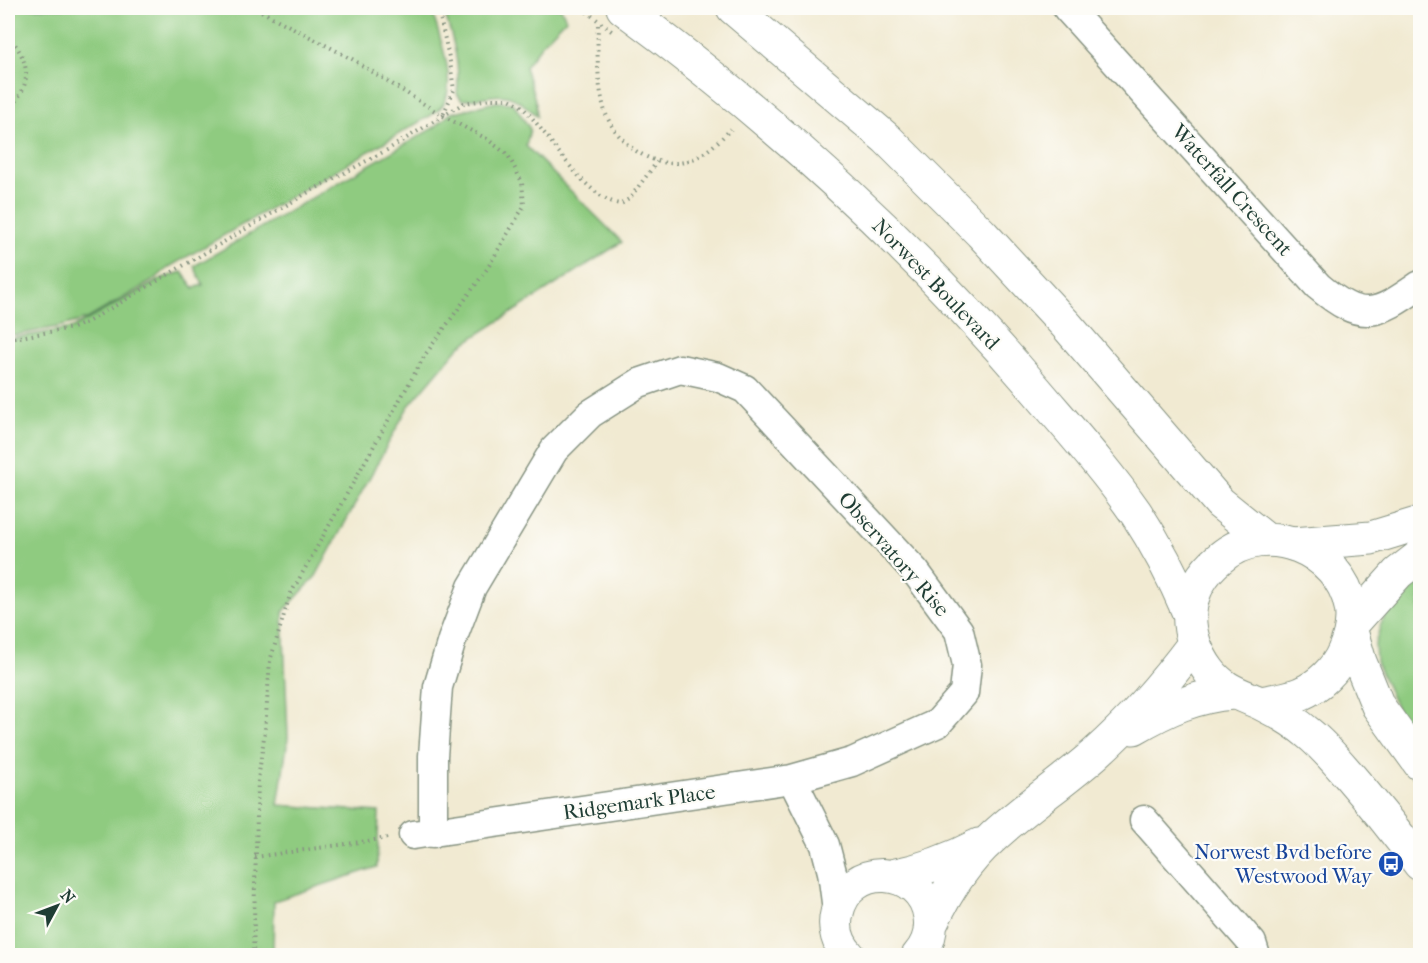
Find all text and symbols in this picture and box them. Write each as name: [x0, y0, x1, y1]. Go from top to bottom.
street label: Waterfall Crescent: [1166, 119, 1298, 261]
street label: Norwest Boulevard: [867, 214, 1005, 355]
street label: Observatory Rise: [833, 487, 955, 621]
street label: Ridgemark Place: [561, 779, 717, 825]
place label: Norwest Bvd before Westwood Way: [1194, 840, 1373, 888]
bus stop icon: Norwest Bvd before Westwood Way: [1376, 849, 1406, 879]
north arrow: [27, 876, 87, 936]
text: N: [57, 886, 80, 908]

